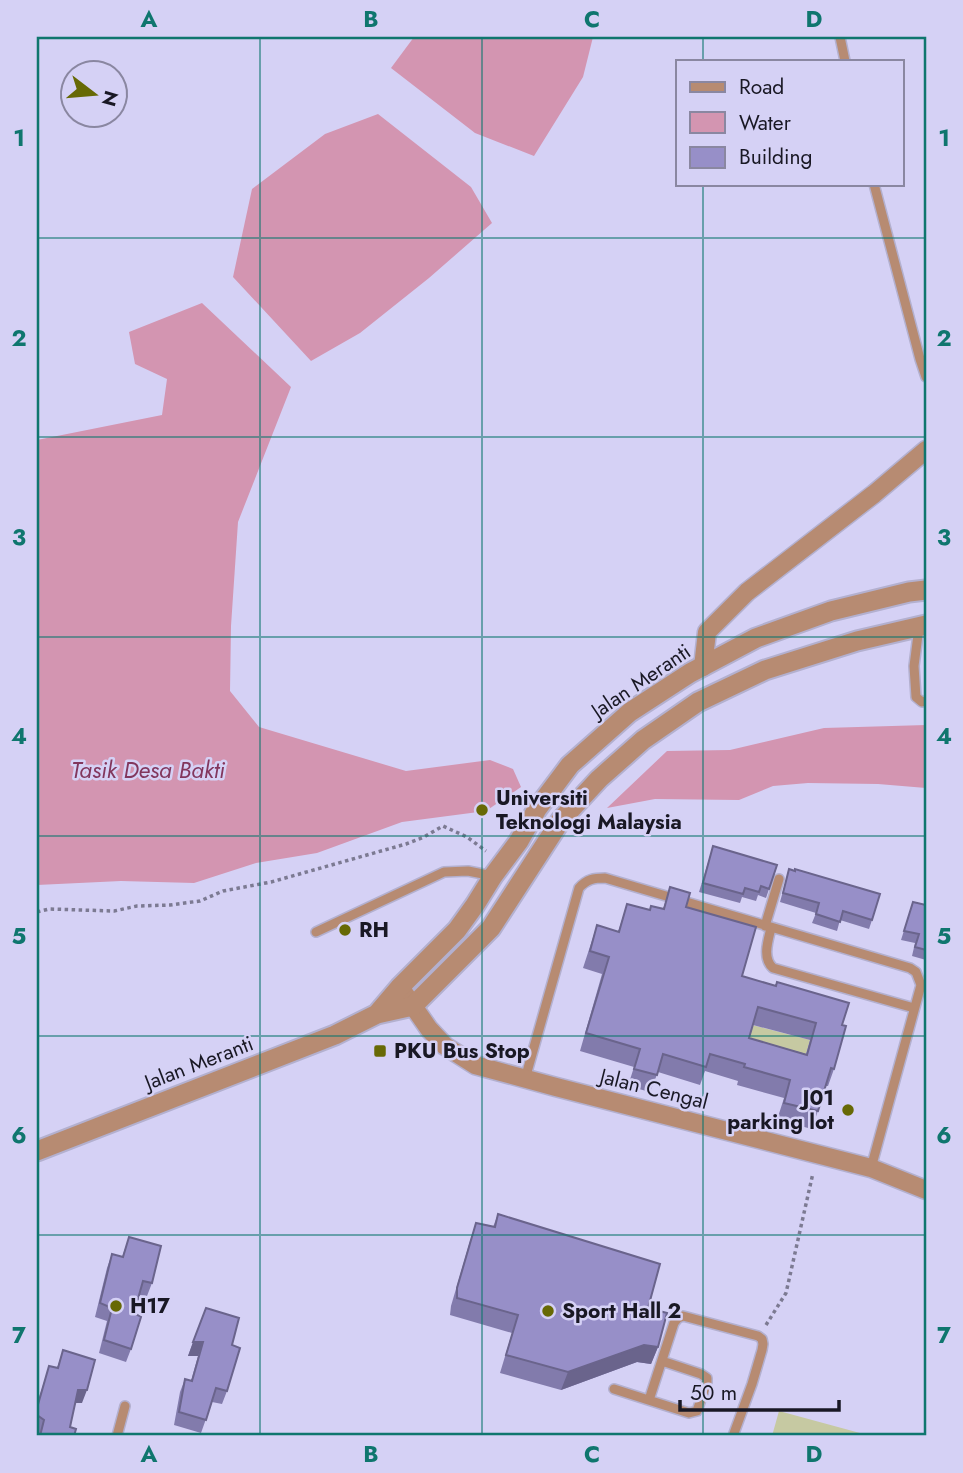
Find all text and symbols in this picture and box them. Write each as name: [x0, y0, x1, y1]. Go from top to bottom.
text: A: [140, 2, 158, 36]
text: B: [363, 2, 379, 36]
text: C: [584, 2, 600, 36]
text: D: [806, 2, 823, 36]
north arrow: [60, 60, 130, 130]
legend: [676, 60, 904, 186]
text: Road: [739, 72, 784, 102]
text: N: [95, 88, 125, 110]
text: Water: [739, 108, 792, 138]
text: 1: [13, 121, 25, 155]
text: 1: [938, 121, 950, 155]
text: Building: [739, 142, 812, 172]
text: 2: [11, 321, 27, 355]
text: 2: [936, 321, 952, 355]
text: 3: [12, 520, 26, 554]
text: 3: [937, 520, 951, 554]
street label: Jalan Meranti: [583, 637, 697, 727]
text: 4: [11, 719, 27, 753]
text: 4: [936, 719, 952, 753]
water label: Tasik Desa Bakti: [71, 753, 226, 787]
place label: Universiti Teknologi Malaysia: [496, 783, 682, 837]
marker: Universiti Teknologi Malaysia: [474, 802, 490, 818]
place label: RH: [359, 915, 389, 945]
text: 5: [12, 919, 26, 953]
text: 5: [937, 919, 951, 953]
marker: RH: [337, 922, 353, 938]
street label: Jalan Meranti: [138, 1029, 258, 1099]
place label: PKU Bus Stop: [394, 1036, 530, 1066]
marker: PKU Bus Stop: [372, 1043, 388, 1059]
street label: Jalan Cengal: [594, 1060, 711, 1117]
place label: J01 parking lot: [727, 1083, 834, 1137]
marker: J01 parking lot: [840, 1102, 856, 1118]
text: 6: [11, 1118, 27, 1152]
text: 6: [936, 1118, 952, 1152]
place label: H17: [130, 1291, 170, 1321]
place label: Sport Hall 2: [562, 1296, 681, 1326]
marker: H17: [108, 1298, 124, 1314]
marker: Sport Hall 2: [540, 1303, 556, 1319]
text: 7: [12, 1318, 26, 1352]
text: 7: [937, 1318, 951, 1352]
scale bar: [680, 1368, 839, 1412]
text: 50 m: [690, 1378, 737, 1408]
text: A: [140, 1437, 158, 1471]
text: B: [363, 1437, 379, 1471]
text: C: [584, 1437, 600, 1471]
text: D: [806, 1437, 823, 1471]

